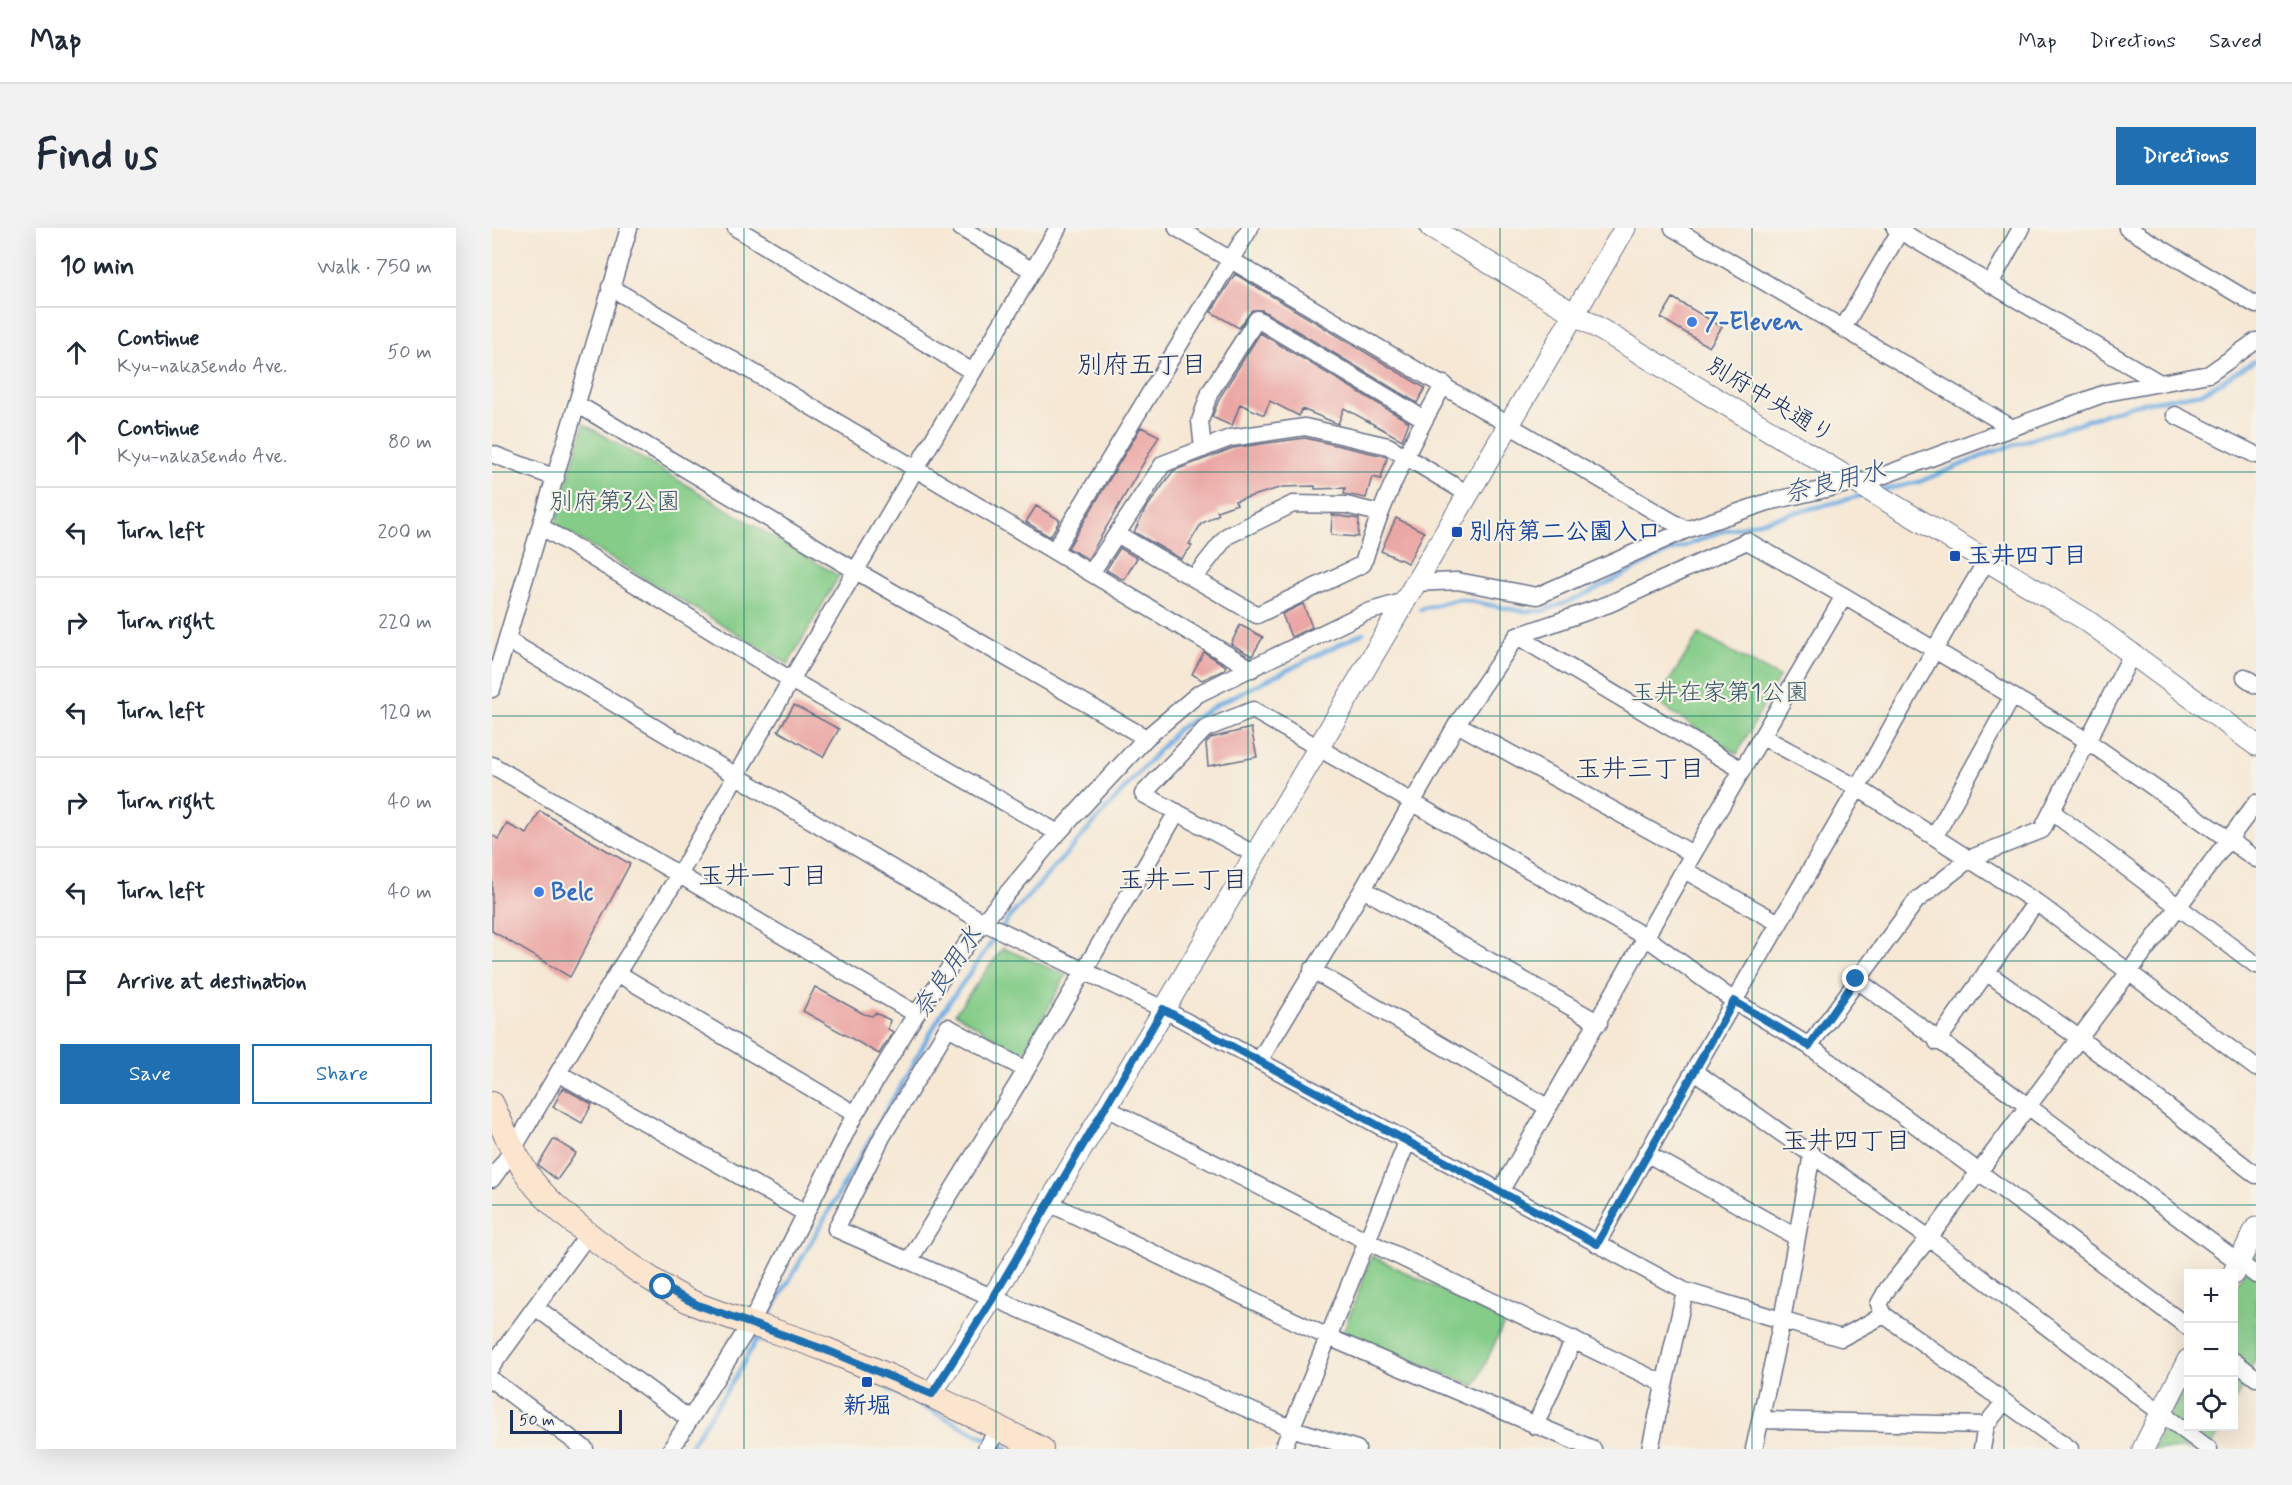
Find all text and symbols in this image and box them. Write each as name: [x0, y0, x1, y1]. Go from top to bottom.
text: Map: [30, 23, 81, 60]
text: Map: [2018, 27, 2057, 55]
text: Directions: [2090, 27, 2176, 55]
text: Saved: [2209, 27, 2262, 55]
button: Directions: [2116, 127, 2256, 185]
text: Find us: [36, 129, 158, 184]
text: 10 min: [60, 250, 135, 284]
text: Walk · 750 m: [317, 254, 432, 281]
place label: 7-Eleven: [1704, 307, 1803, 338]
marker: 7-Eleven: [1685, 315, 1699, 329]
text: Continue: [117, 325, 199, 353]
icon: ahead: [60, 336, 93, 369]
text: 50 m: [387, 339, 432, 366]
district label: 別府五丁目: [1077, 349, 1207, 383]
street label: 別府中央通り: [1700, 351, 1840, 451]
text: Kyu-nakasendo Ave.: [117, 353, 287, 380]
text: Continue: [117, 415, 199, 443]
icon: ahead: [60, 426, 93, 459]
text: 80 m: [388, 429, 432, 456]
text: Kyu-nakasendo Ave.: [117, 443, 287, 470]
water label: 奈良用水: [1780, 454, 1890, 512]
park label: 別府第3公園: [550, 487, 680, 518]
icon: left: [60, 516, 93, 549]
place label: 別府第二公園入口: [1469, 517, 1661, 548]
text: Turn left: [117, 518, 205, 546]
text: 200 m: [377, 519, 432, 546]
marker: 別府第二公園入口: [1450, 525, 1464, 539]
place label: 玉井四丁目: [1967, 541, 2087, 572]
marker: 玉井四丁目: [1948, 549, 1962, 563]
icon: right: [60, 606, 93, 639]
text: Turn right: [117, 608, 215, 636]
text: 220 m: [378, 609, 432, 636]
park label: 玉井在家第1公園: [1631, 678, 1809, 709]
icon: left: [60, 696, 93, 729]
text: Turn left: [117, 698, 205, 726]
text: 120 m: [379, 699, 432, 726]
district label: 玉井三丁目: [1575, 753, 1705, 787]
icon: right: [60, 786, 93, 819]
text: Turn right: [117, 788, 215, 816]
text: 40 m: [388, 789, 432, 816]
district label: 玉井一丁目: [698, 860, 828, 894]
district label: 玉井二丁目: [1118, 864, 1248, 898]
icon: left: [60, 876, 93, 909]
place label: Belc: [551, 877, 594, 908]
text: Turn left: [117, 878, 205, 906]
text: 40 m: [388, 879, 432, 906]
marker: Belc: [532, 885, 546, 899]
water label: 奈良用水: [905, 920, 991, 1026]
route end: [1842, 965, 1868, 991]
icon: arrive: [60, 966, 93, 999]
text: Arrive at destination: [117, 968, 307, 996]
button: Save: [60, 1044, 240, 1104]
button: Share: [252, 1044, 432, 1104]
district label: 玉井四丁目: [1781, 1125, 1911, 1159]
map controls: [2184, 1269, 2238, 1431]
button: +: [2184, 1269, 2238, 1323]
route start: [649, 1273, 675, 1299]
button: −: [2184, 1323, 2238, 1377]
marker: 新堀: [860, 1375, 874, 1389]
button: locate: [2184, 1377, 2238, 1431]
place label: 新堀: [843, 1391, 891, 1422]
scale bar: [510, 1407, 622, 1434]
text: 50 m: [519, 1410, 555, 1431]

